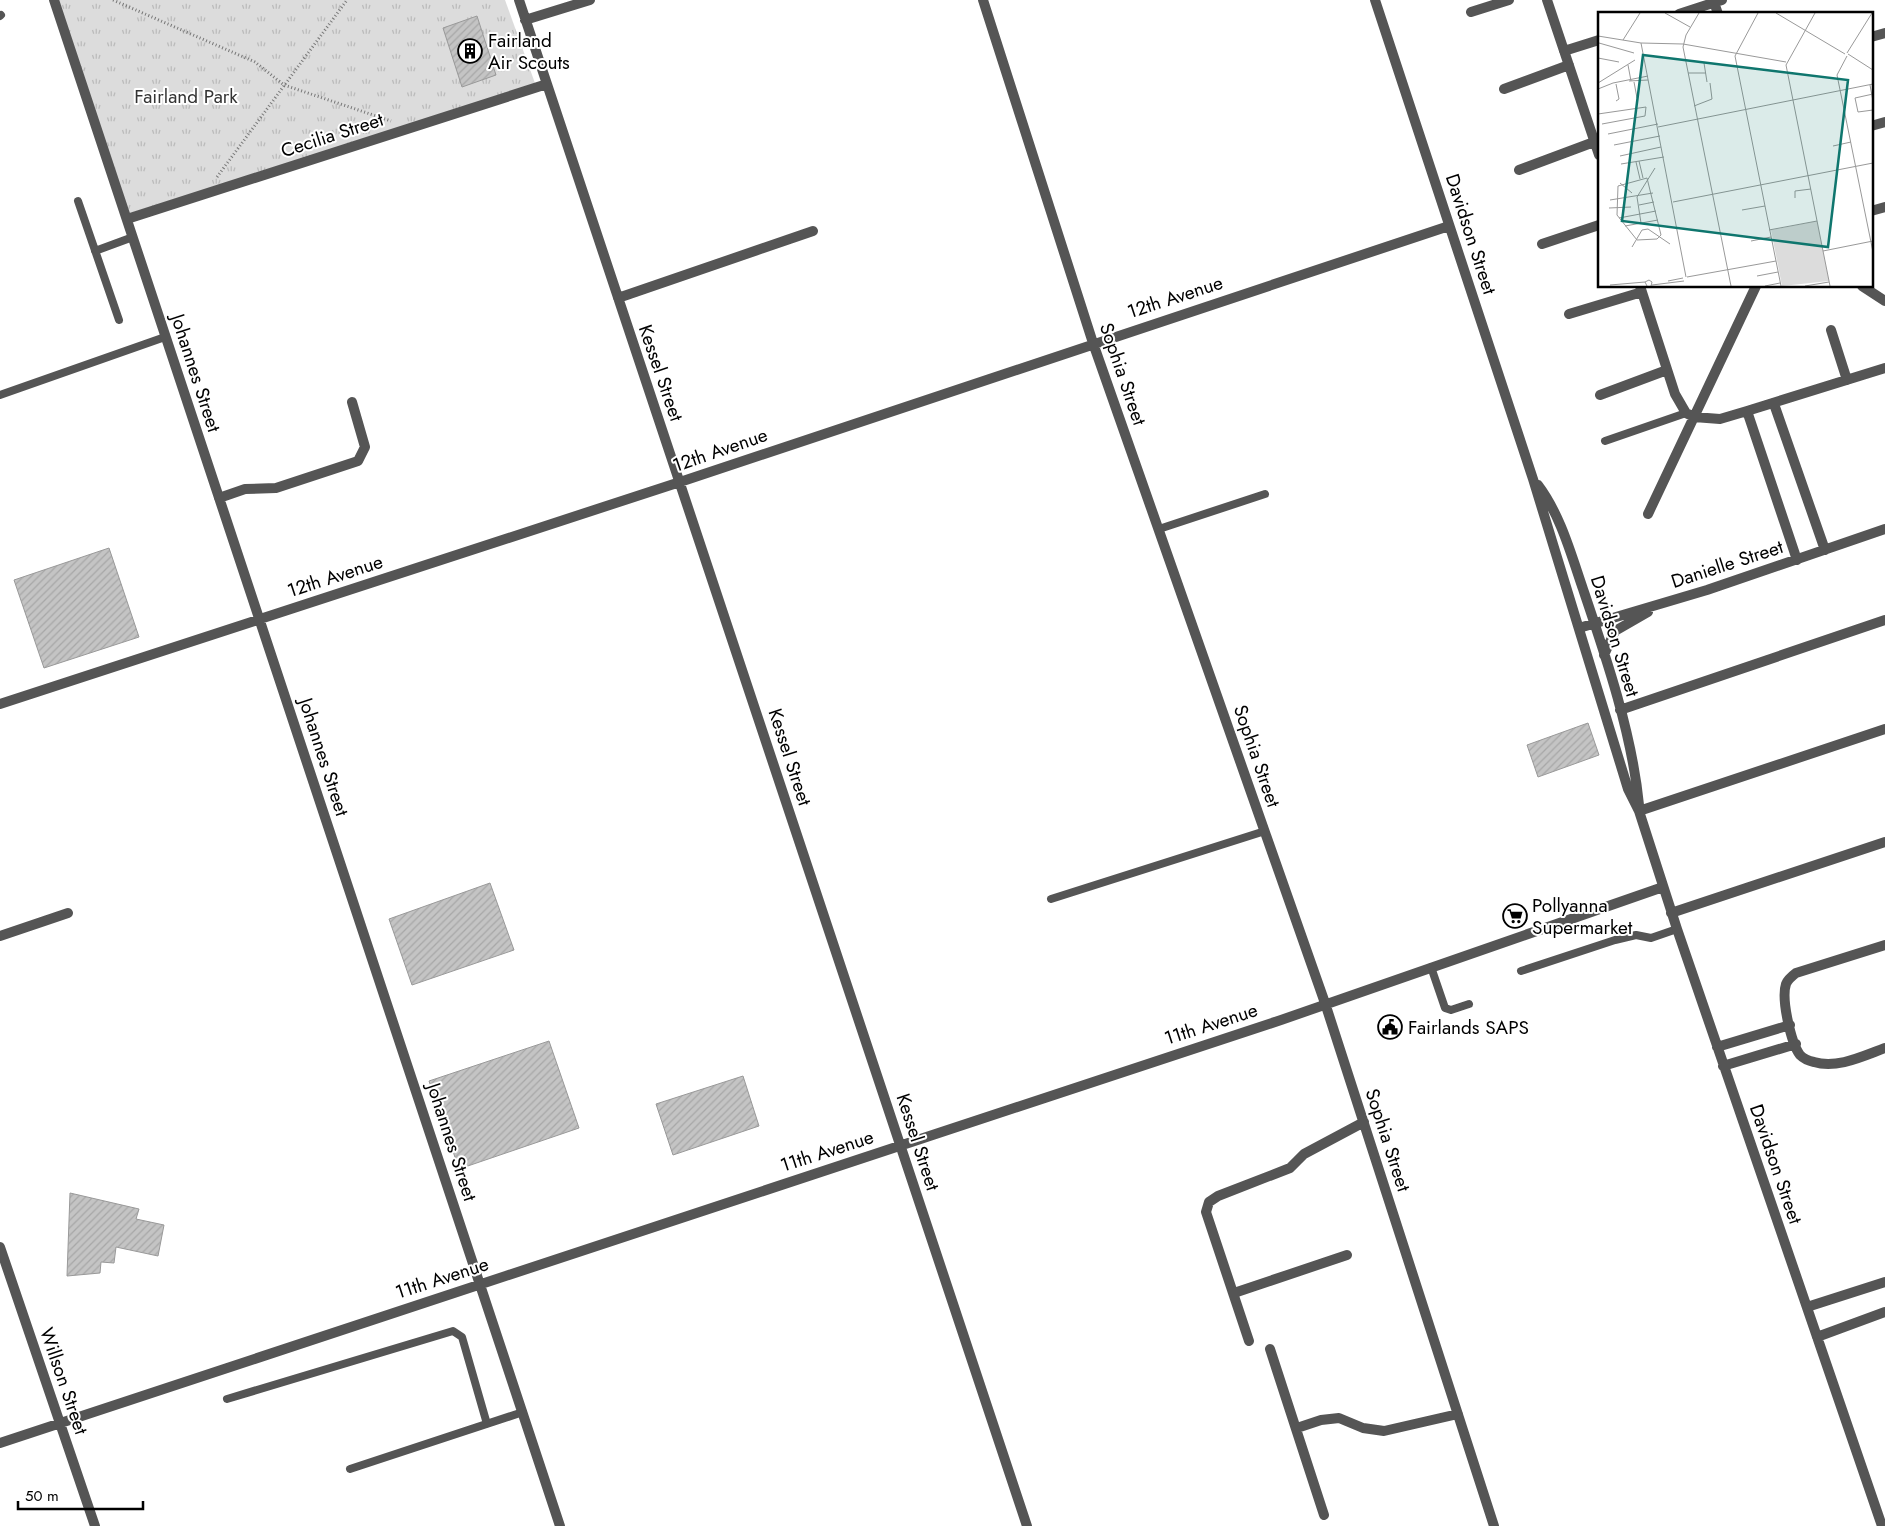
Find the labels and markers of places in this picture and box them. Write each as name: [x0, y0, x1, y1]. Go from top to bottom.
place label: Fairland Air Scouts: [488, 27, 570, 76]
building icon: Fairland Air Scouts: [457, 38, 483, 64]
place label: Pollyanna Supermarket: [1532, 892, 1633, 941]
supermarket icon: Pollyanna Supermarket: [1502, 903, 1528, 929]
public building icon: Fairlands SAPS: [1377, 1014, 1403, 1040]
place label: Fairlands SAPS: [1408, 1014, 1529, 1041]

